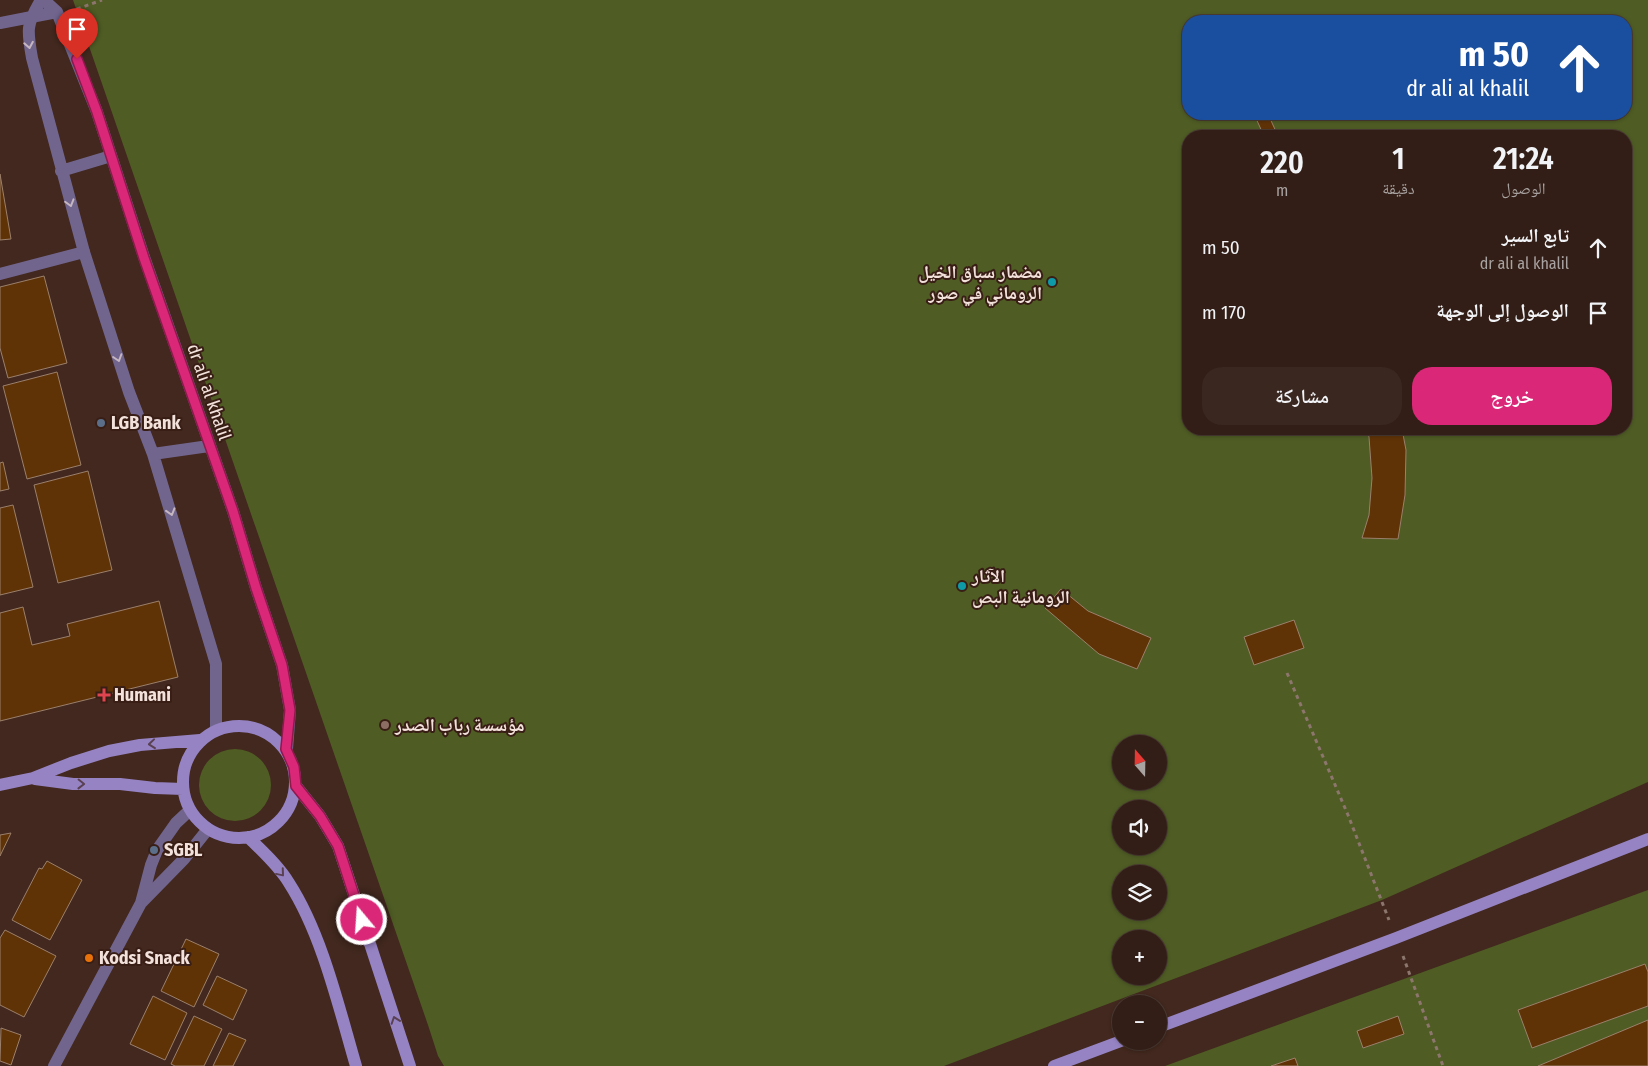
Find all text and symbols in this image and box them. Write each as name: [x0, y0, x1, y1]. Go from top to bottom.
pin: [56, 8, 98, 59]
icon: arrive: [63, 15, 91, 43]
text: 50 m: [1459, 33, 1529, 75]
icon: ahead: [1547, 35, 1612, 100]
one-way arrow: [24, 41, 34, 50]
text: dr ali al khalil: [1406, 75, 1529, 102]
text: 1: [1392, 141, 1405, 177]
text: 21:24: [1493, 141, 1554, 177]
text: 220: [1260, 145, 1304, 181]
text: دقيقة: [1382, 179, 1415, 198]
text: الوصول: [1501, 179, 1546, 198]
text: m: [1276, 181, 1288, 200]
one-way arrow: [64, 198, 75, 207]
text: تابع السير: [1502, 224, 1569, 247]
icon: ahead: [1584, 234, 1612, 262]
text: 50 m: [1202, 236, 1240, 259]
text: dr ali al khalil: [1480, 254, 1569, 273]
place label: مضمار سباق الخيل الروماني في صور: [918, 261, 1042, 307]
marker: مضمار سباق الخيل الروماني في صور: [1046, 276, 1058, 288]
text: الوصول إلى الوجهة: [1436, 299, 1569, 322]
icon: arrive: [1584, 299, 1612, 327]
text: 170 m: [1202, 301, 1246, 324]
street label: dr ali al khalil: [182, 341, 236, 443]
one-way arrow: [112, 353, 122, 362]
button: مشاركة: [1202, 367, 1402, 425]
button: خروج: [1412, 367, 1612, 425]
place label: LGB Bank: [111, 412, 181, 434]
marker: LGB Bank: [95, 417, 107, 429]
one-way arrow: [165, 507, 175, 515]
place label: الآثار الرومانية البص: [971, 565, 1070, 608]
marker: الآثار الرومانية البص: [956, 580, 968, 592]
place label: Humani: [114, 684, 171, 706]
marker: Humani: [98, 689, 110, 701]
place label: مؤسسة رباب الصدر: [394, 714, 525, 736]
marker: مؤسسة رباب الصدر: [379, 719, 391, 731]
north arrow: [1112, 735, 1168, 790]
map controls: [1112, 735, 1167, 1050]
one-way arrow: [147, 738, 155, 749]
one-way arrow: [78, 778, 86, 789]
button: sound: [1112, 800, 1167, 855]
place label: SGBL: [164, 839, 203, 861]
marker: SGBL: [148, 844, 160, 856]
button: layers: [1112, 865, 1167, 920]
one-way arrow: [276, 868, 285, 877]
position arrow: [335, 893, 387, 945]
button: +: [1112, 930, 1167, 985]
place label: Kodsi Snack: [99, 947, 190, 969]
marker: Kodsi Snack: [83, 952, 95, 964]
button: −: [1112, 995, 1167, 1050]
one-way arrow: [391, 1016, 401, 1024]

